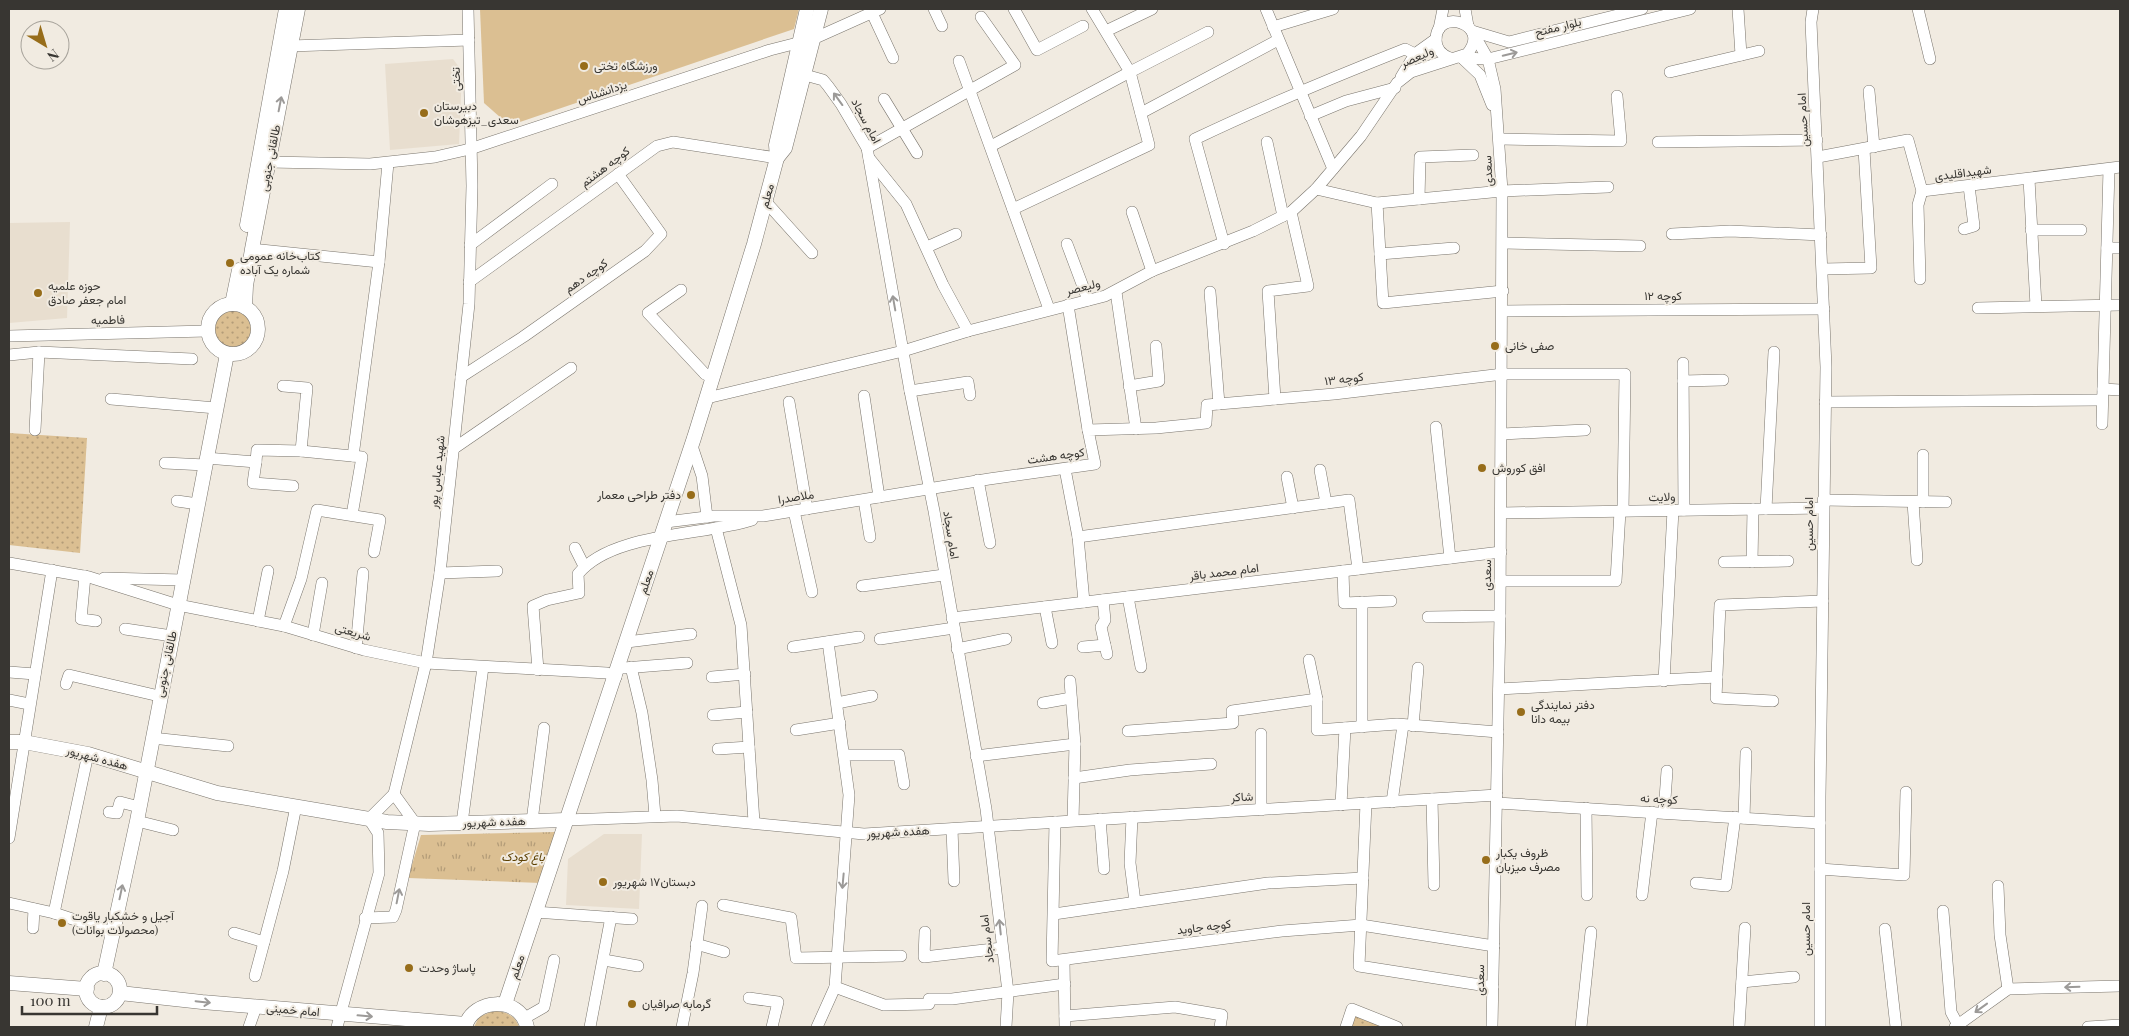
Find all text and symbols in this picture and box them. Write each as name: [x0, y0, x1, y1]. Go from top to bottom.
street label: بلوار مفتح: [1533, 13, 1583, 41]
north arrow: [20, 20, 70, 70]
street label: ولیعصر: [1396, 42, 1436, 72]
text: N: [43, 45, 63, 66]
one-way arrow: [1502, 48, 1518, 58]
place label: ورزشگاه تختی: [594, 57, 658, 74]
marker: ورزشگاه تختی: [578, 60, 590, 72]
street label: تختی: [447, 67, 464, 91]
street label: یزدانشناس: [575, 76, 629, 108]
one-way arrow: [832, 93, 843, 106]
street label: امام حسین: [1793, 93, 1812, 147]
street label: امام سجاد: [847, 95, 885, 146]
one-way arrow: [275, 96, 285, 112]
place label: دبیرستان سعدی_تیزهوشان: [434, 97, 519, 128]
marker: دبیرستان سعدی_تیزهوشان: [418, 107, 430, 119]
street label: طالقانی جنوبی: [255, 123, 284, 193]
street label: کوچه هشتم: [576, 142, 633, 191]
street label: سعدی: [1478, 155, 1497, 187]
street label: شهیداقلیدی: [1933, 161, 1992, 184]
street label: معلم: [755, 182, 778, 210]
place label: کتاب‌خانه عمومی شماره یک آباده: [240, 247, 320, 278]
street label: کوچه دهم: [561, 254, 611, 297]
marker: کتاب‌خانه عمومی شماره یک آباده: [224, 257, 236, 269]
street label: ولیعصر: [1063, 274, 1102, 299]
place label: حوزه علمیه امام جعفر صادق: [48, 277, 126, 308]
marker: حوزه علمیه امام جعفر صادق: [32, 287, 44, 299]
street label: کوچه ۱۲: [1644, 287, 1682, 304]
one-way arrow: [889, 296, 899, 312]
street label: فاطمیه: [91, 311, 125, 327]
place label: صفی خانی: [1505, 337, 1554, 354]
marker: صفی خانی: [1489, 340, 1501, 352]
street label: کوچه ۱۳: [1323, 368, 1364, 389]
street label: شهید عباس پور: [424, 434, 449, 510]
street label: کوچه هشت: [1026, 443, 1086, 468]
place label: افق کوروش: [1492, 459, 1546, 476]
marker: افق کوروش: [1476, 462, 1488, 474]
street label: ملاصدرا: [777, 485, 815, 508]
place label: دفتر طراحی معمار: [596, 486, 681, 503]
street label: ولایت: [1648, 488, 1676, 505]
marker: دفتر طراحی معمار: [685, 489, 697, 501]
street label: امام حسین: [1800, 497, 1817, 551]
street label: امام سجاد: [939, 509, 964, 560]
street label: امام محمد باقر: [1187, 559, 1260, 584]
street label: سعدی: [1478, 559, 1495, 591]
street label: معلم: [634, 567, 657, 596]
street label: شریعتی: [333, 618, 373, 645]
street label: طالقانی جنوبی: [150, 629, 181, 699]
place label: دفتر نمایندگی بیمه دانا: [1531, 696, 1595, 726]
marker: دفتر نمایندگی بیمه دانا: [1515, 706, 1527, 718]
street label: هفده شهریور: [63, 741, 130, 774]
street label: شاکر: [1229, 787, 1254, 806]
street label: کوچه نه: [1640, 789, 1678, 808]
street label: هفده شهریور: [461, 812, 526, 831]
street label: هفده شهریور: [865, 821, 930, 842]
place label: ظروف یکبار مصرف میزبان: [1495, 844, 1560, 875]
park label: باغ کودک: [501, 848, 545, 866]
marker: ظروف یکبار مصرف میزبان: [1480, 854, 1492, 866]
place label: دبستان۱۷ شهریور: [612, 873, 696, 890]
one-way arrow: [839, 873, 848, 889]
marker: دبستان۱۷ شهریور: [597, 876, 609, 888]
one-way arrow: [117, 884, 126, 900]
one-way arrow: [394, 889, 404, 905]
street label: امام حسین: [1797, 902, 1814, 956]
place label: آجیل و خشکبار یاقوت (محصولات بوانات): [72, 907, 175, 938]
street label: امام سجاد: [975, 914, 998, 964]
street label: کوچه جاوید: [1176, 915, 1232, 938]
marker: آجیل و خشکبار یاقوت (محصولات بوانات): [56, 917, 68, 929]
one-way arrow: [995, 919, 1005, 935]
street label: معلم: [505, 952, 528, 981]
place label: پاساژ وحدت: [419, 959, 476, 976]
marker: پاساژ وحدت: [403, 962, 415, 974]
street label: سعدی: [1471, 964, 1488, 996]
one-way arrow: [2064, 983, 2080, 992]
scale bar: [22, 984, 158, 1016]
text: 100 m: [30, 990, 71, 1010]
place label: گرمابه صرافیان: [642, 995, 711, 1012]
one-way arrow: [195, 997, 211, 1007]
marker: گرمابه صرافیان: [626, 998, 638, 1010]
street label: امام خمینی: [266, 999, 320, 1020]
one-way arrow: [1975, 1003, 1989, 1013]
one-way arrow: [357, 1011, 373, 1021]

